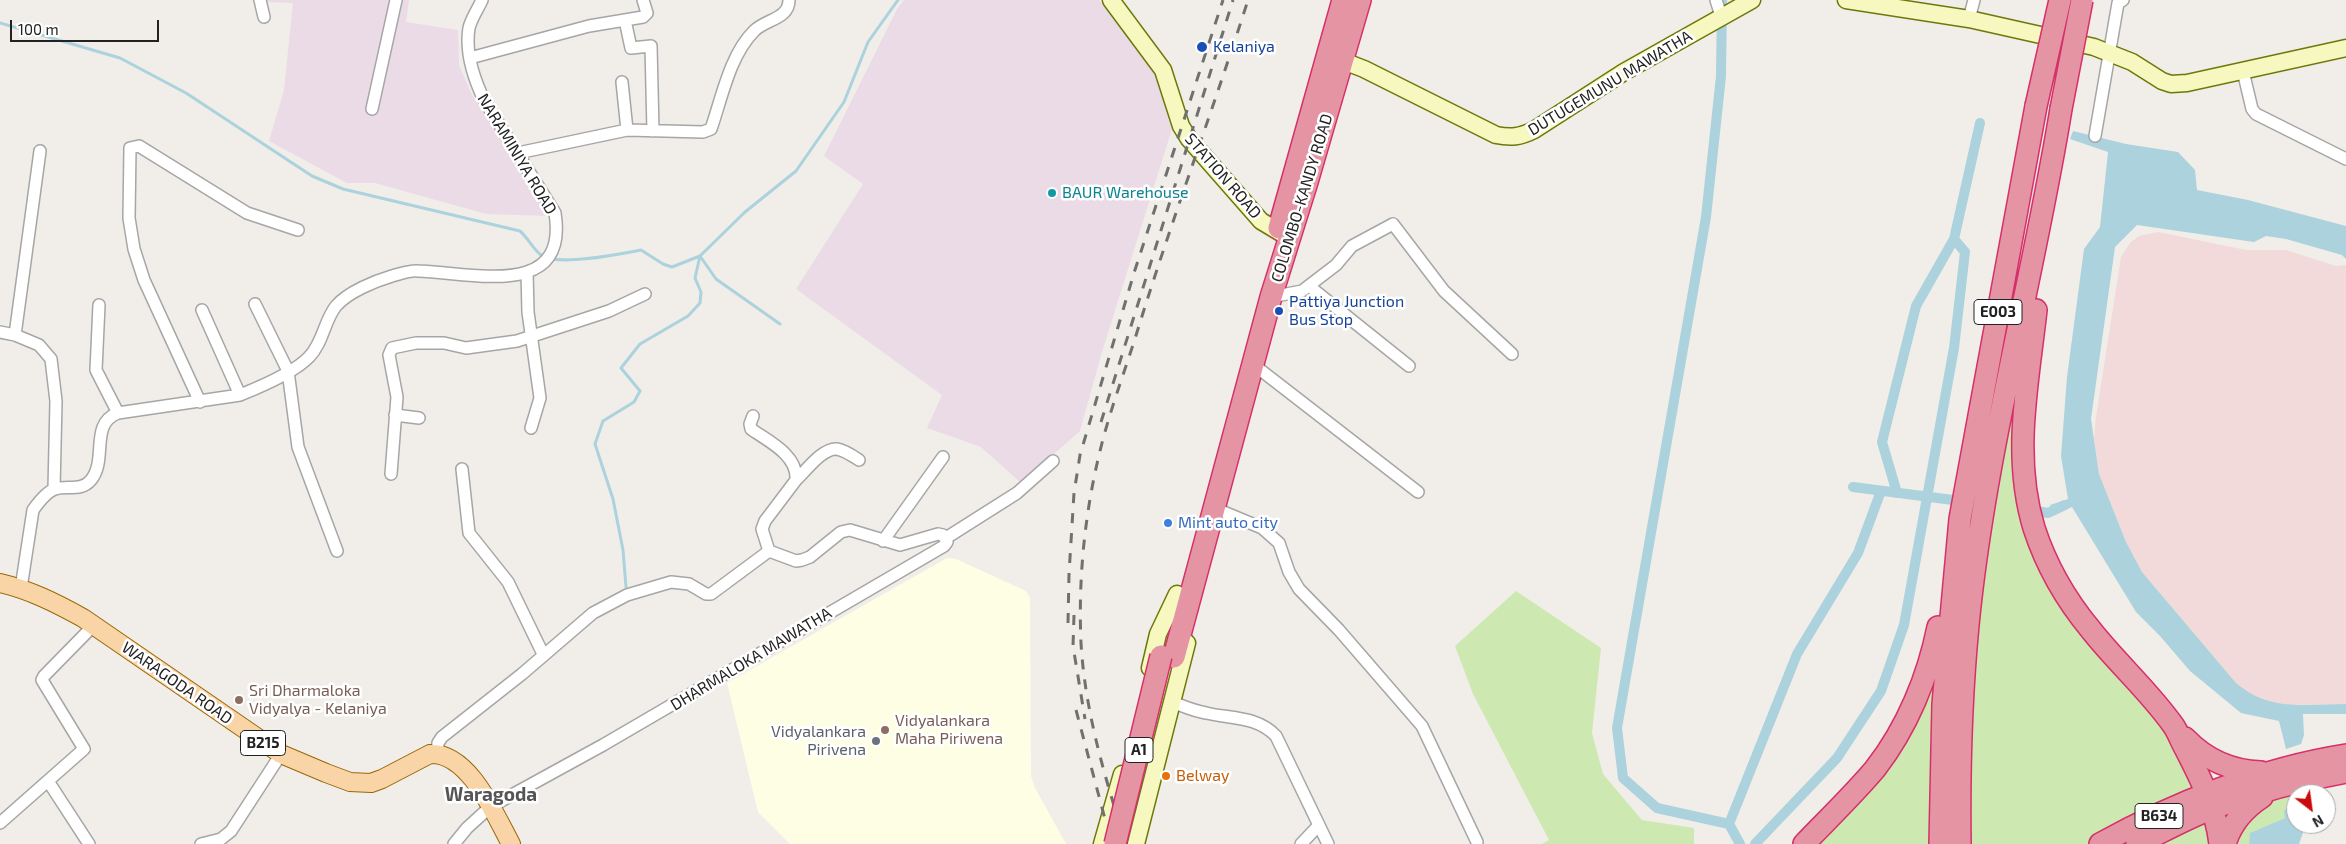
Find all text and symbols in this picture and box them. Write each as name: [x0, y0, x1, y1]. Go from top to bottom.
scale bar: [12, 10, 161, 42]
text: 100 m: [18, 20, 59, 38]
street label: DUTUGEMUNU MAWATHA: [1525, 26, 1695, 140]
place label: Kelaniya: [1213, 37, 1275, 57]
marker: Kelaniya: [1195, 40, 1209, 54]
street label: NARAMINIYA ROAD: [473, 90, 561, 218]
street label: COLOMBO-KANDY ROAD: [1267, 112, 1337, 284]
street label: STATION ROAD: [1181, 130, 1265, 222]
place label: BAUR Warehouse: [1062, 183, 1189, 203]
marker: BAUR Warehouse: [1046, 187, 1058, 199]
place label: Pattiya Junction Bus Stop: [1289, 292, 1404, 330]
road number: E003: [1974, 300, 2022, 324]
marker: Pattiya Junction Bus Stop: [1273, 305, 1285, 317]
place label: Mint auto city: [1178, 513, 1278, 533]
marker: Mint auto city: [1162, 517, 1174, 529]
street label: DHARMALOKA MAWATHA: [667, 603, 835, 715]
street label: WARAGODA ROAD: [118, 638, 236, 728]
place label: Sri Dharmaloka Vidyalya - Kelaniya: [249, 681, 387, 719]
marker: Sri Dharmaloka Vidyalya - Kelaniya: [233, 694, 245, 706]
place label: Vidyalankara Maha Piriwena: [895, 711, 1003, 749]
place label: Vidyalankara Pirivena: [771, 722, 866, 760]
marker: Vidyalankara Maha Piriwena: [879, 724, 891, 736]
road number: B215: [240, 730, 286, 756]
marker: Vidyalankara Pirivena: [870, 735, 882, 747]
road number: A1: [1125, 738, 1153, 762]
place label: Belway: [1176, 766, 1229, 786]
marker: Belway: [1160, 770, 1172, 782]
district label: Waragoda: [445, 784, 537, 806]
north arrow: [2286, 784, 2336, 834]
road number: B634: [2135, 804, 2183, 828]
text: N: [2310, 812, 2327, 831]

